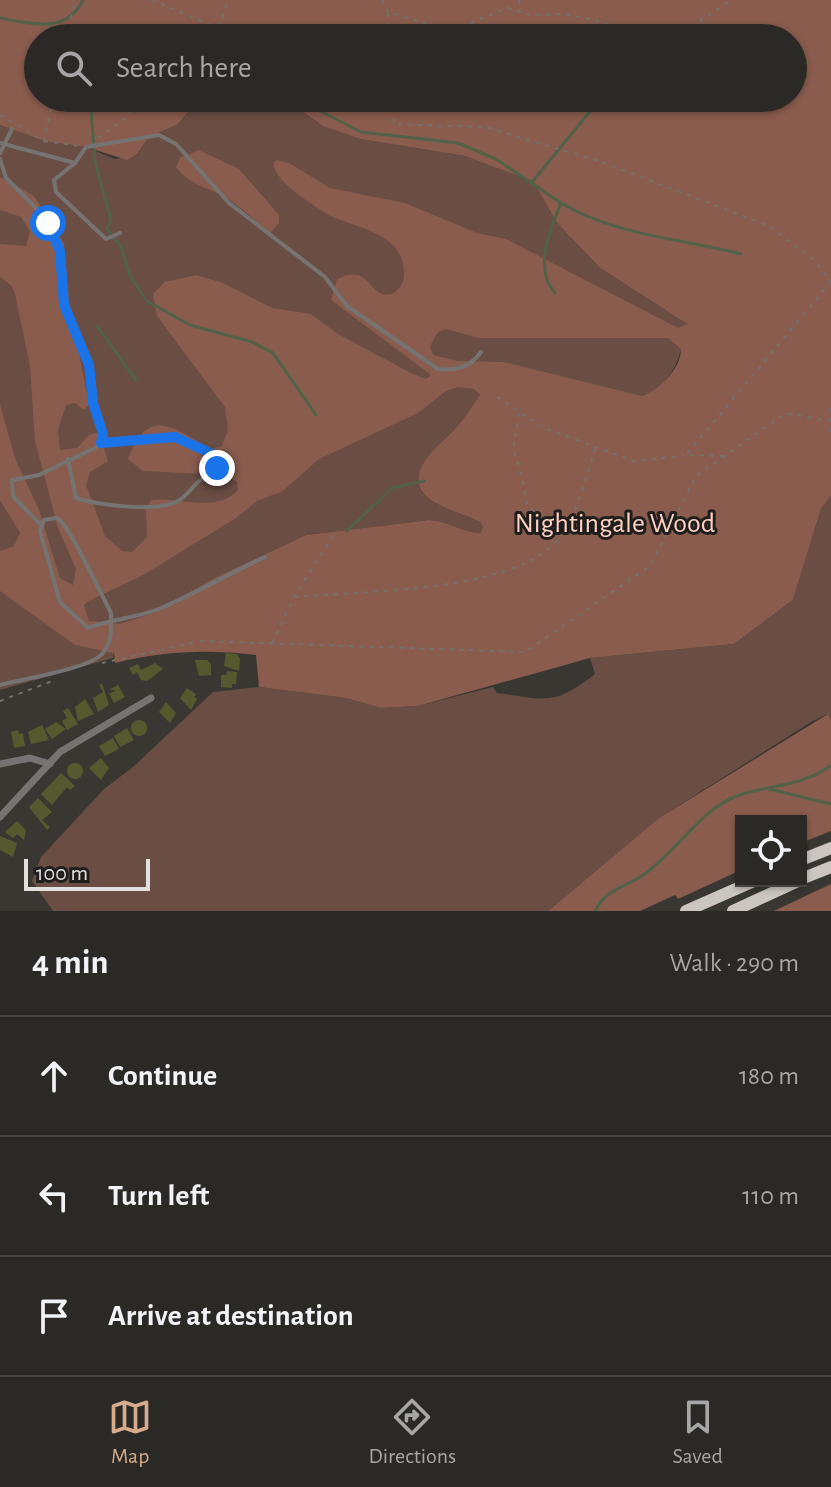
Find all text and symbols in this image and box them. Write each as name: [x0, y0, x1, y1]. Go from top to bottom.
search box: [24, 24, 807, 112]
icon: search: [52, 46, 96, 90]
text: Search here: [116, 53, 252, 83]
route start: [30, 205, 66, 241]
route end: [199, 450, 235, 486]
park label: Nightingale Wood: [515, 510, 715, 538]
map controls: [735, 815, 807, 887]
button: locate: [735, 815, 807, 887]
scale bar: [24, 855, 150, 891]
text: 100 m: [36, 862, 88, 884]
text: 4 min: [32, 946, 109, 980]
text: Walk · 290 m: [669, 950, 799, 976]
icon: ahead: [32, 1054, 76, 1098]
text: Continue: [108, 1061, 217, 1091]
text: 180 m: [739, 1063, 799, 1089]
icon: left: [32, 1174, 76, 1218]
text: Turn left: [108, 1181, 209, 1211]
text: 110 m: [742, 1183, 799, 1209]
icon: arrive: [32, 1294, 76, 1338]
text: Arrive at destination: [108, 1301, 354, 1331]
tab: Map: [108, 1395, 152, 1469]
tab: Directions: [368, 1395, 456, 1469]
tab: Saved: [672, 1395, 723, 1469]

